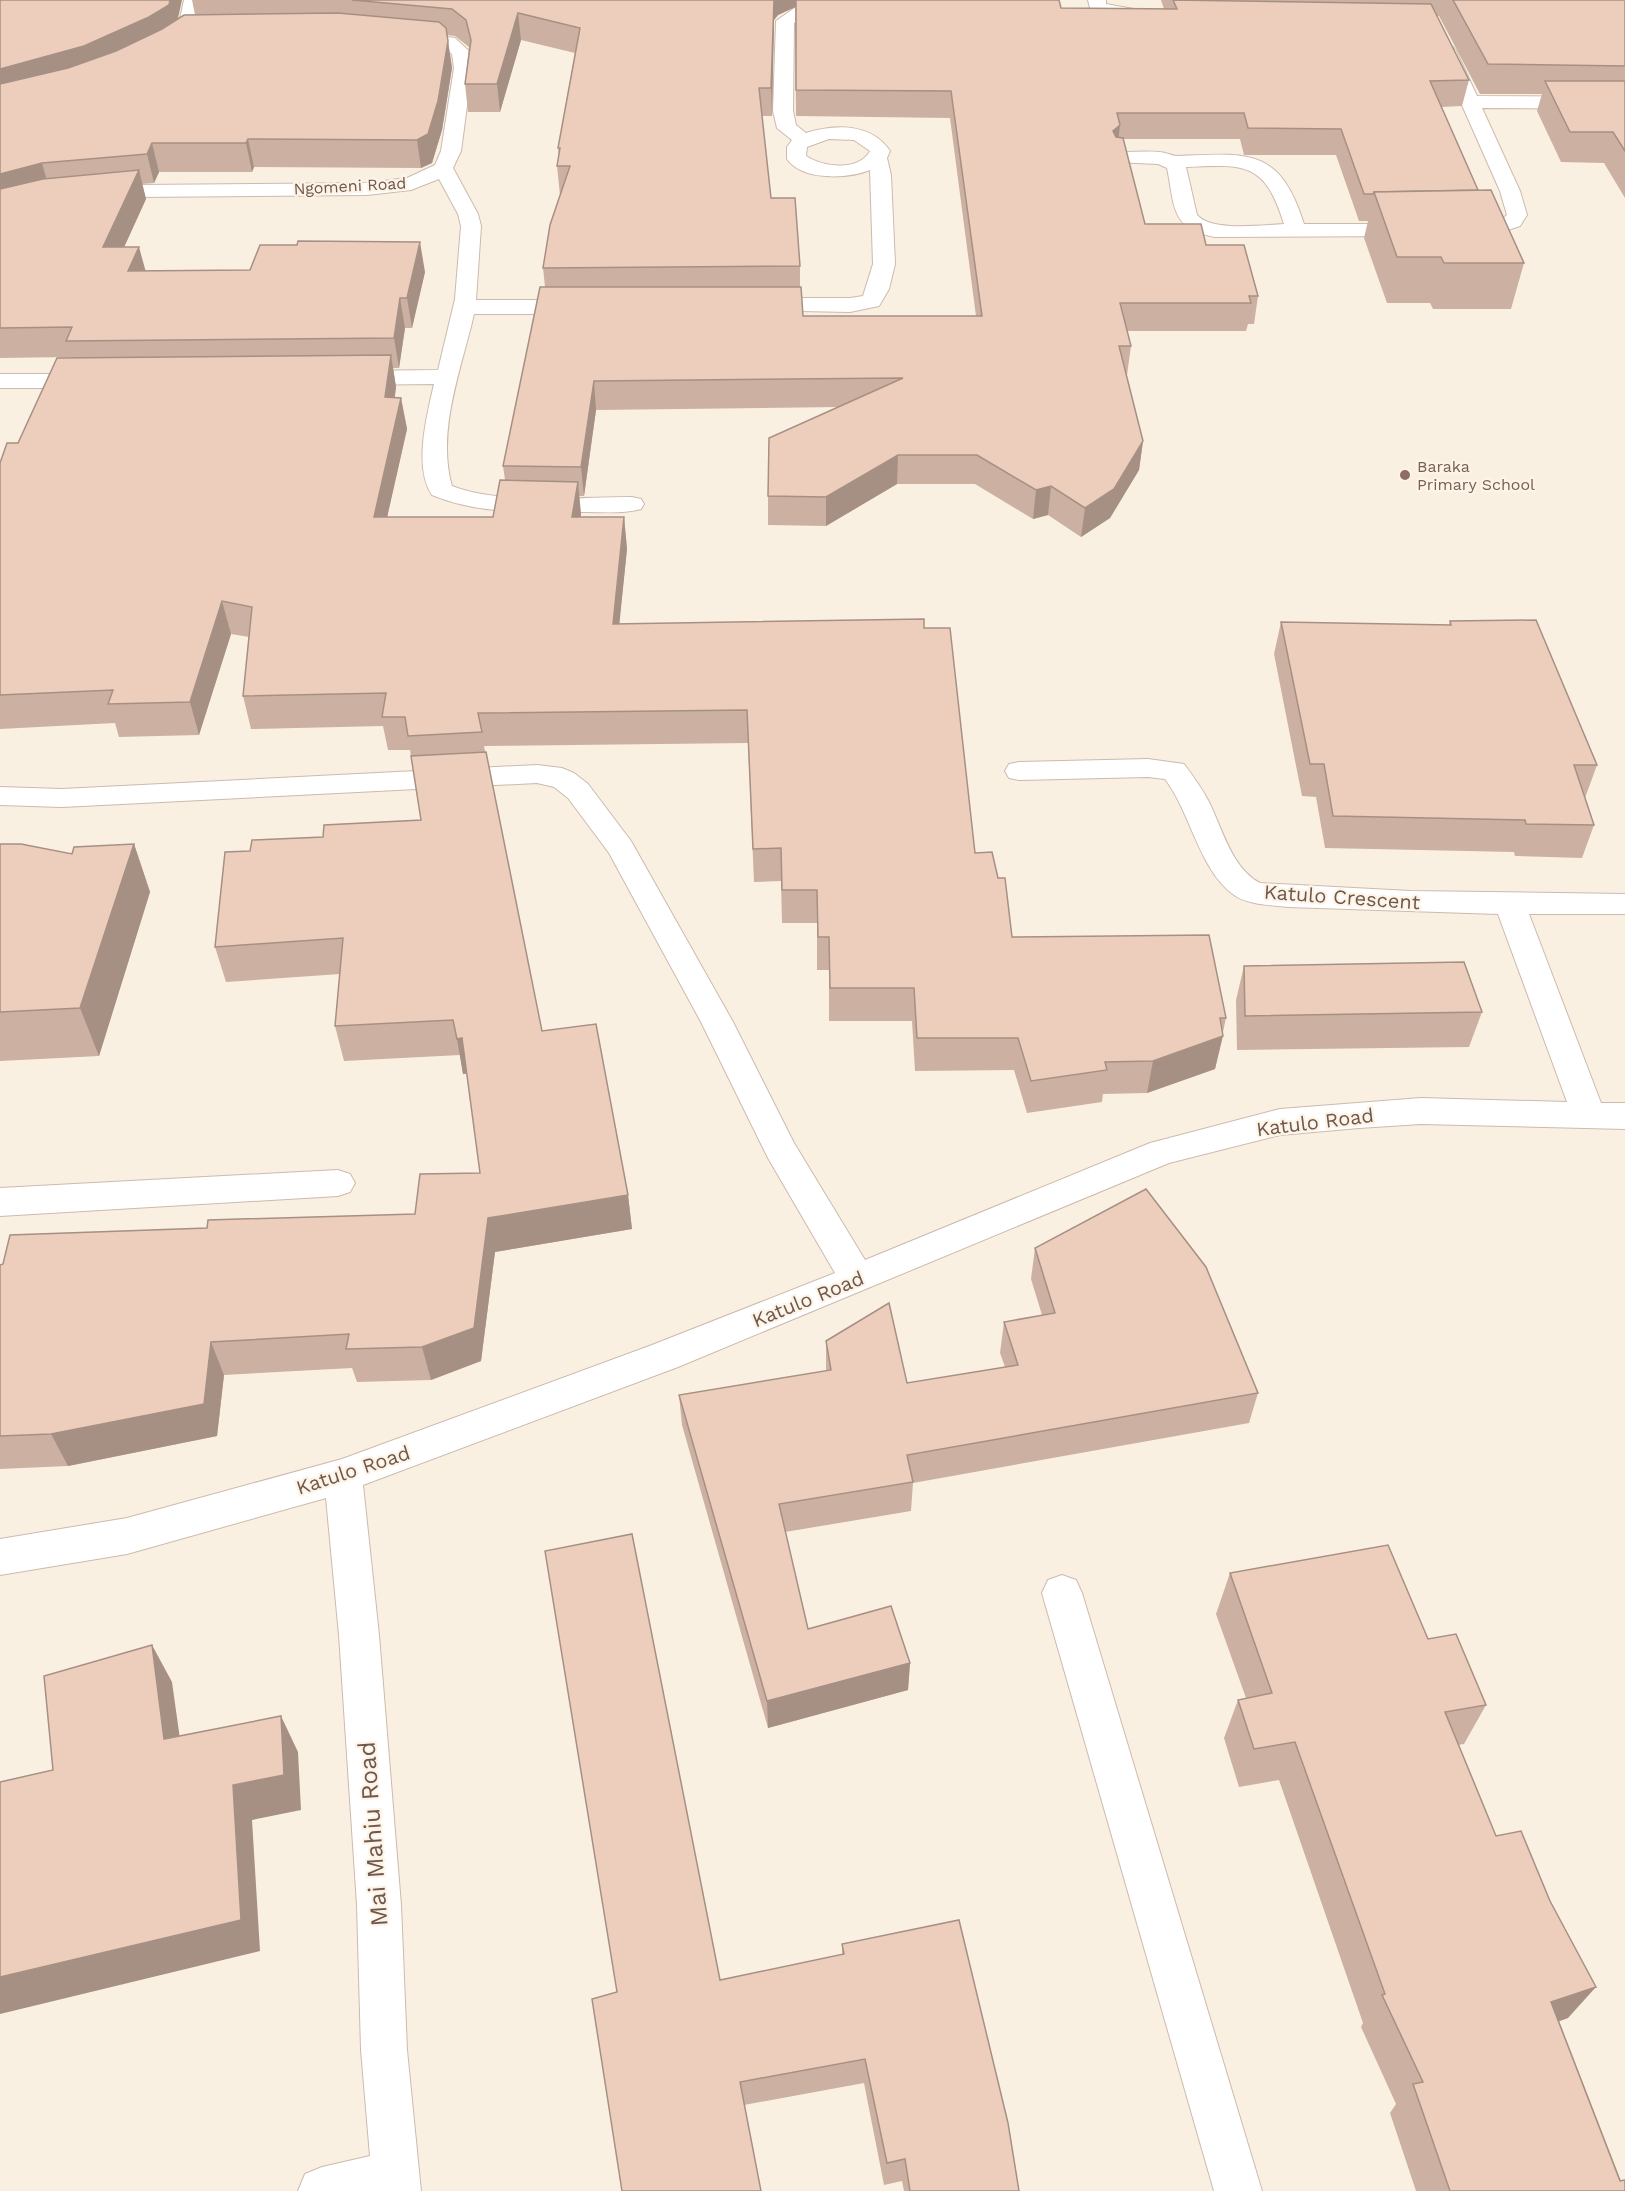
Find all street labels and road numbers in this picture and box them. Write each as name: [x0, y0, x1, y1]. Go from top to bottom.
street label: Ngomeni Road: [293, 174, 407, 198]
street label: Katulo Crescent: [1263, 880, 1421, 914]
street label: Katulo Road: [1255, 1103, 1375, 1141]
street label: Katulo Road: [749, 1266, 867, 1332]
street label: Katulo Road: [293, 1440, 413, 1500]
street label: Mai Mahiu Road: [353, 1741, 393, 1927]

